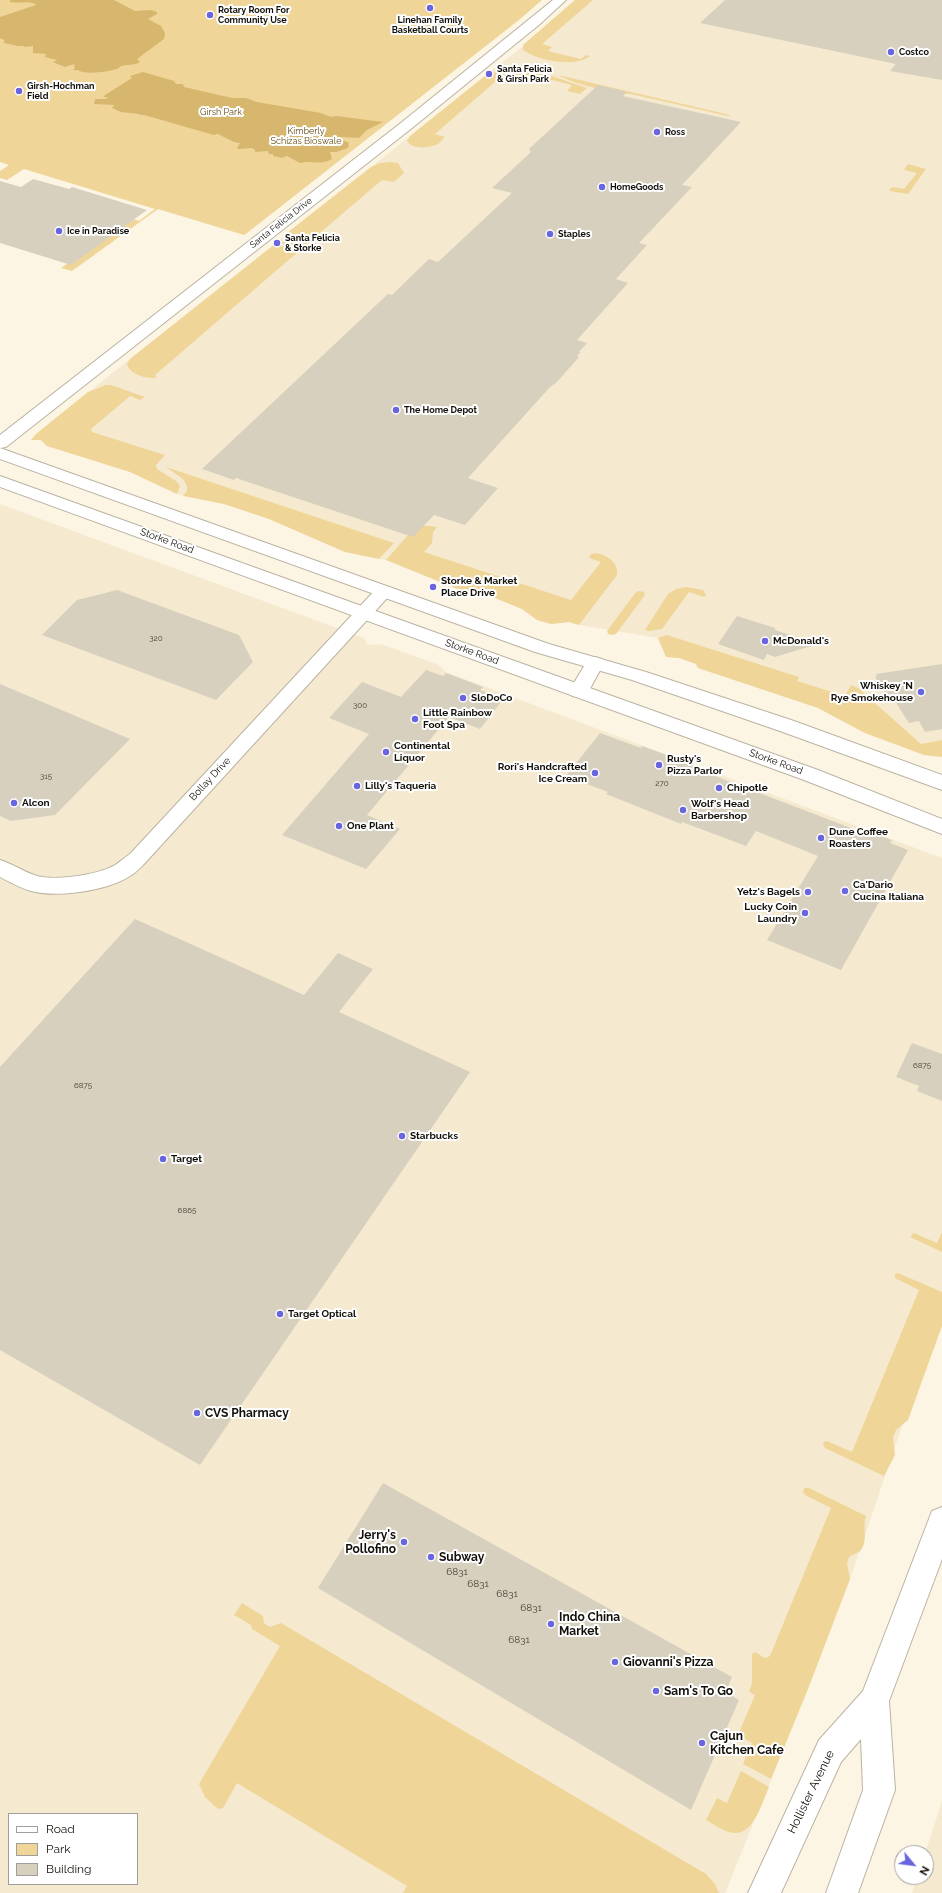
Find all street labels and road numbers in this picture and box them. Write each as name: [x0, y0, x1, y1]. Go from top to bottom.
street label: Santa Felicia Drive: [248, 195, 314, 251]
street label: Storke Road: [139, 526, 195, 556]
street label: Storke Road: [444, 637, 500, 667]
street label: Storke Road: [748, 747, 804, 777]
street label: Bollay Drive: [187, 755, 233, 803]
street label: Hollister Avenue: [785, 1748, 837, 1836]

